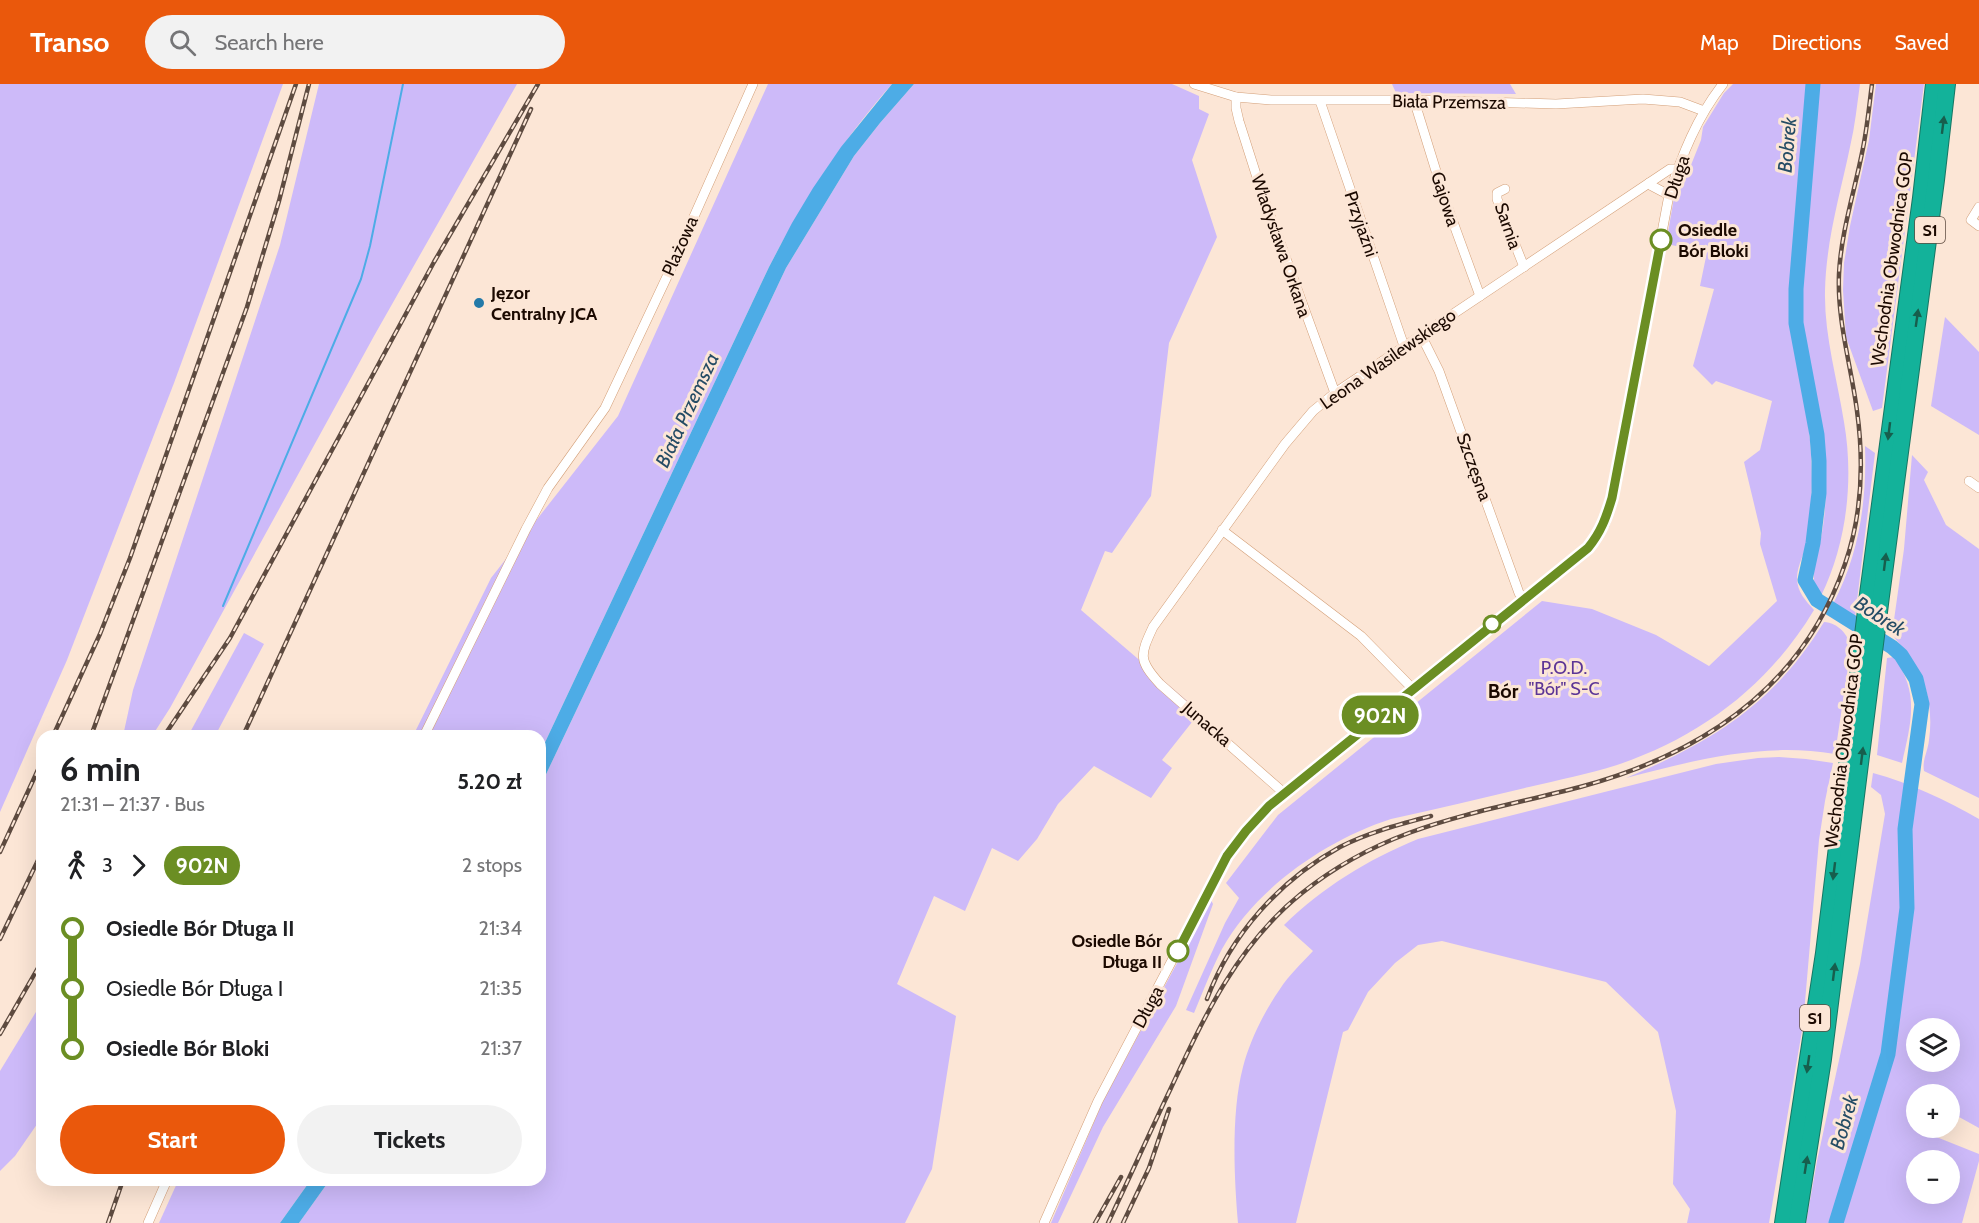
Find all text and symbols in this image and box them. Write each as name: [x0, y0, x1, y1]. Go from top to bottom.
search box: [145, 15, 565, 69]
text: Transo: [30, 25, 109, 59]
icon: search: [166, 26, 199, 59]
text: Search here: [214, 29, 324, 56]
text: Map: [1700, 30, 1739, 55]
text: Directions: [1772, 30, 1861, 55]
text: Saved: [1894, 30, 1949, 55]
street label: Biała Przemsza: [1392, 90, 1506, 114]
water label: Bobrek: [1773, 115, 1802, 174]
one-way arrow: [1938, 115, 1948, 134]
street label: Wschodnia Obwodnica GOP: [1866, 151, 1918, 367]
street label: Długa: [1660, 152, 1694, 202]
street label: Gajowa: [1426, 169, 1464, 229]
street label: Władysława Orkana: [1246, 172, 1316, 321]
street label: Przyjaźni: [1339, 188, 1383, 260]
street label: Sarnia: [1490, 200, 1526, 252]
street label: Plażowa: [657, 212, 703, 279]
road number: S1: [1915, 217, 1945, 243]
place label: Osiedle Bór Bloki: [1678, 219, 1749, 262]
marker: Osiedle Bór Bloki: [1650, 229, 1672, 251]
place label: Jęzor Centralny JCA: [490, 282, 598, 325]
marker: Jęzor Centralny JCA: [472, 296, 486, 310]
street label: Leona Wasilewskiego: [1316, 304, 1460, 414]
one-way arrow: [1913, 308, 1922, 327]
water label: Biała Przemsza: [650, 349, 724, 471]
one-way arrow: [1885, 422, 1894, 441]
street label: Szczęsna: [1452, 430, 1497, 504]
one-way arrow: [1881, 553, 1890, 572]
water label: Bobrek: [1850, 591, 1911, 642]
unlabelled marker: [1483, 615, 1501, 633]
street label: Wschodnia Obwodnica GOP: [1820, 633, 1868, 849]
park label: P.O.D. "Bór" S-C: [1528, 657, 1600, 700]
district label: Bór: [1488, 679, 1519, 703]
street label: Junacka: [1177, 696, 1236, 751]
line badge: 902N: [1338, 696, 1422, 734]
text: 902N: [1354, 703, 1406, 728]
one-way arrow: [1857, 746, 1867, 765]
text: 6 min: [60, 749, 141, 789]
text: 5.20 zł: [457, 768, 522, 795]
text: 21:31 – 21:37 · Bus: [60, 792, 205, 816]
icon: walk: [60, 849, 93, 882]
icon: forward: [122, 849, 155, 882]
text: 3: [102, 853, 113, 877]
text: 902N: [176, 853, 228, 878]
text: 2 stops: [462, 853, 522, 877]
one-way arrow: [1830, 862, 1839, 881]
text: Osiedle Bór Długa II: [106, 915, 295, 942]
text: 21:34: [478, 916, 522, 940]
place label: Osiedle Bór Długa II: [1071, 930, 1162, 973]
marker: Osiedle Bór Długa II: [1167, 940, 1189, 962]
one-way arrow: [1830, 963, 1839, 982]
text: Osiedle Bór Długa I: [106, 975, 283, 1002]
text: 21:35: [479, 976, 522, 1000]
street label: Długa: [1128, 982, 1168, 1032]
road number: S1: [1800, 1005, 1830, 1031]
map controls: [1906, 1018, 1960, 1204]
button: layers: [1906, 1018, 1960, 1072]
text: Osiedle Bór Bloki: [106, 1035, 269, 1062]
text: 21:37: [480, 1036, 522, 1060]
one-way arrow: [1804, 1055, 1813, 1074]
button: +: [1906, 1084, 1960, 1138]
water label: Bobrek: [1825, 1091, 1864, 1152]
button: Start: [60, 1105, 285, 1174]
button: Tickets: [297, 1105, 522, 1174]
button: −: [1906, 1150, 1960, 1204]
one-way arrow: [1802, 1156, 1811, 1175]

